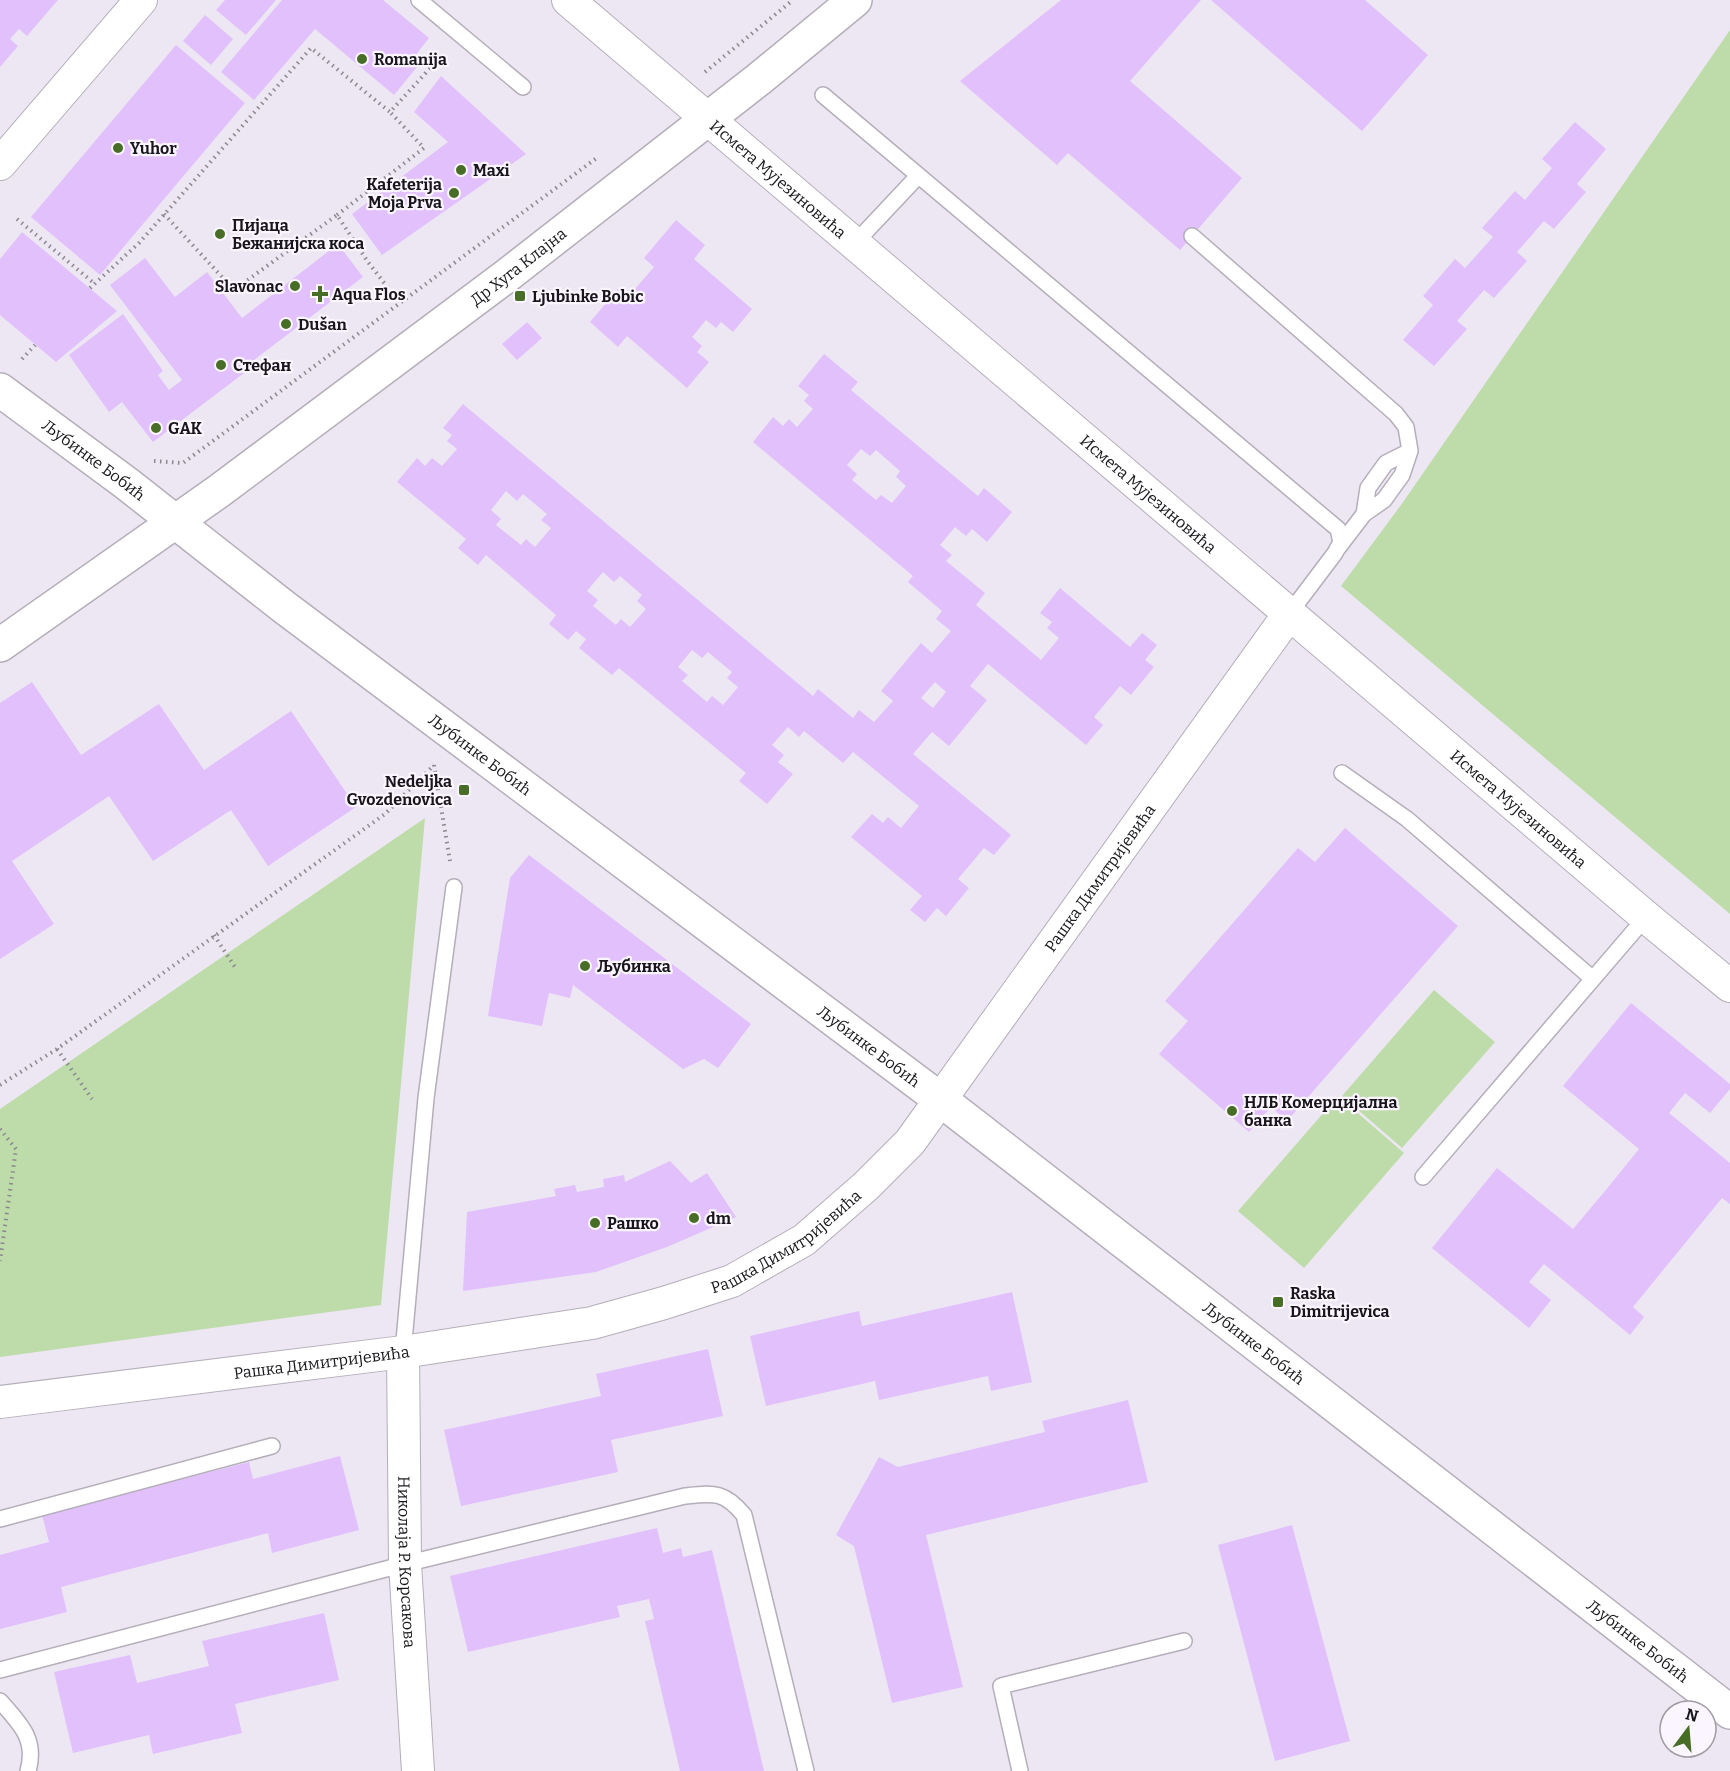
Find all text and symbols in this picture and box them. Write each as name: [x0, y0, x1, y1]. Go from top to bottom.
place label: Romanija: [374, 50, 447, 69]
marker: Romanija: [355, 52, 369, 66]
street label: Исмета Мујезиновића: [706, 116, 850, 242]
place label: Yuhor: [130, 139, 177, 158]
marker: Yuhor: [111, 141, 125, 155]
place label: Maxi: [473, 161, 510, 180]
marker: Maxi: [454, 163, 468, 177]
place label: Kafeterija Moja Prva: [366, 175, 442, 212]
marker: Kafeterija Moja Prva: [447, 186, 461, 200]
place label: Пијаца Бежанијска коса: [232, 216, 364, 253]
street label: Др Хуга Клајна: [467, 223, 570, 309]
marker: Пијаца Бежанијска коса: [213, 227, 227, 241]
place label: Slavonac: [215, 277, 283, 296]
marker: Slavonac: [288, 279, 302, 293]
place label: Aqua Flos: [332, 285, 406, 304]
marker: Aqua Flos: [313, 287, 327, 301]
place label: Ljubinke Bobic: [532, 287, 643, 306]
marker: Ljubinke Bobic: [513, 289, 527, 303]
place label: Dušan: [298, 315, 347, 334]
marker: Dušan: [279, 317, 293, 331]
place label: Стефан: [233, 356, 291, 375]
marker: Стефан: [214, 358, 228, 372]
street label: Љубинке Бобић: [39, 415, 149, 504]
place label: GAK: [168, 419, 202, 438]
marker: GAK: [149, 421, 163, 435]
street label: Исмета Мујезиновића: [1076, 431, 1221, 557]
street label: Љубинке Бобић: [425, 710, 536, 799]
street label: Исмета Мујезиновића: [1447, 745, 1591, 872]
place label: Nedeljka Gvozdenovica: [347, 772, 452, 809]
marker: Nedeljka Gvozdenovica: [457, 783, 471, 797]
street label: Рашка Димитријевића: [1040, 800, 1159, 955]
place label: Љубинка: [597, 957, 671, 976]
marker: Љубинка: [578, 959, 592, 973]
street label: Љубинке Бобић: [814, 1001, 924, 1091]
place label: НЛБ Комерцијална банка: [1244, 1093, 1398, 1130]
marker: НЛБ Комерцијална банка: [1225, 1104, 1239, 1118]
street label: Рашка Димитријевића: [708, 1185, 865, 1297]
place label: dm: [706, 1209, 732, 1228]
marker: dm: [687, 1211, 701, 1225]
place label: Рашко: [607, 1214, 659, 1233]
marker: Рашко: [588, 1216, 602, 1230]
place label: Raska Dimitrijevica: [1290, 1284, 1390, 1321]
marker: Raska Dimitrijevica: [1271, 1295, 1285, 1309]
street label: Љубинке Бобић: [1199, 1297, 1309, 1388]
street label: Рашка Димитријевића: [233, 1342, 411, 1382]
street label: Николаја Р. Корсакова: [395, 1476, 420, 1649]
street label: Љубинке Бобић: [1583, 1595, 1693, 1686]
north arrow: [1658, 1699, 1718, 1759]
text: N: [1683, 1704, 1701, 1726]

